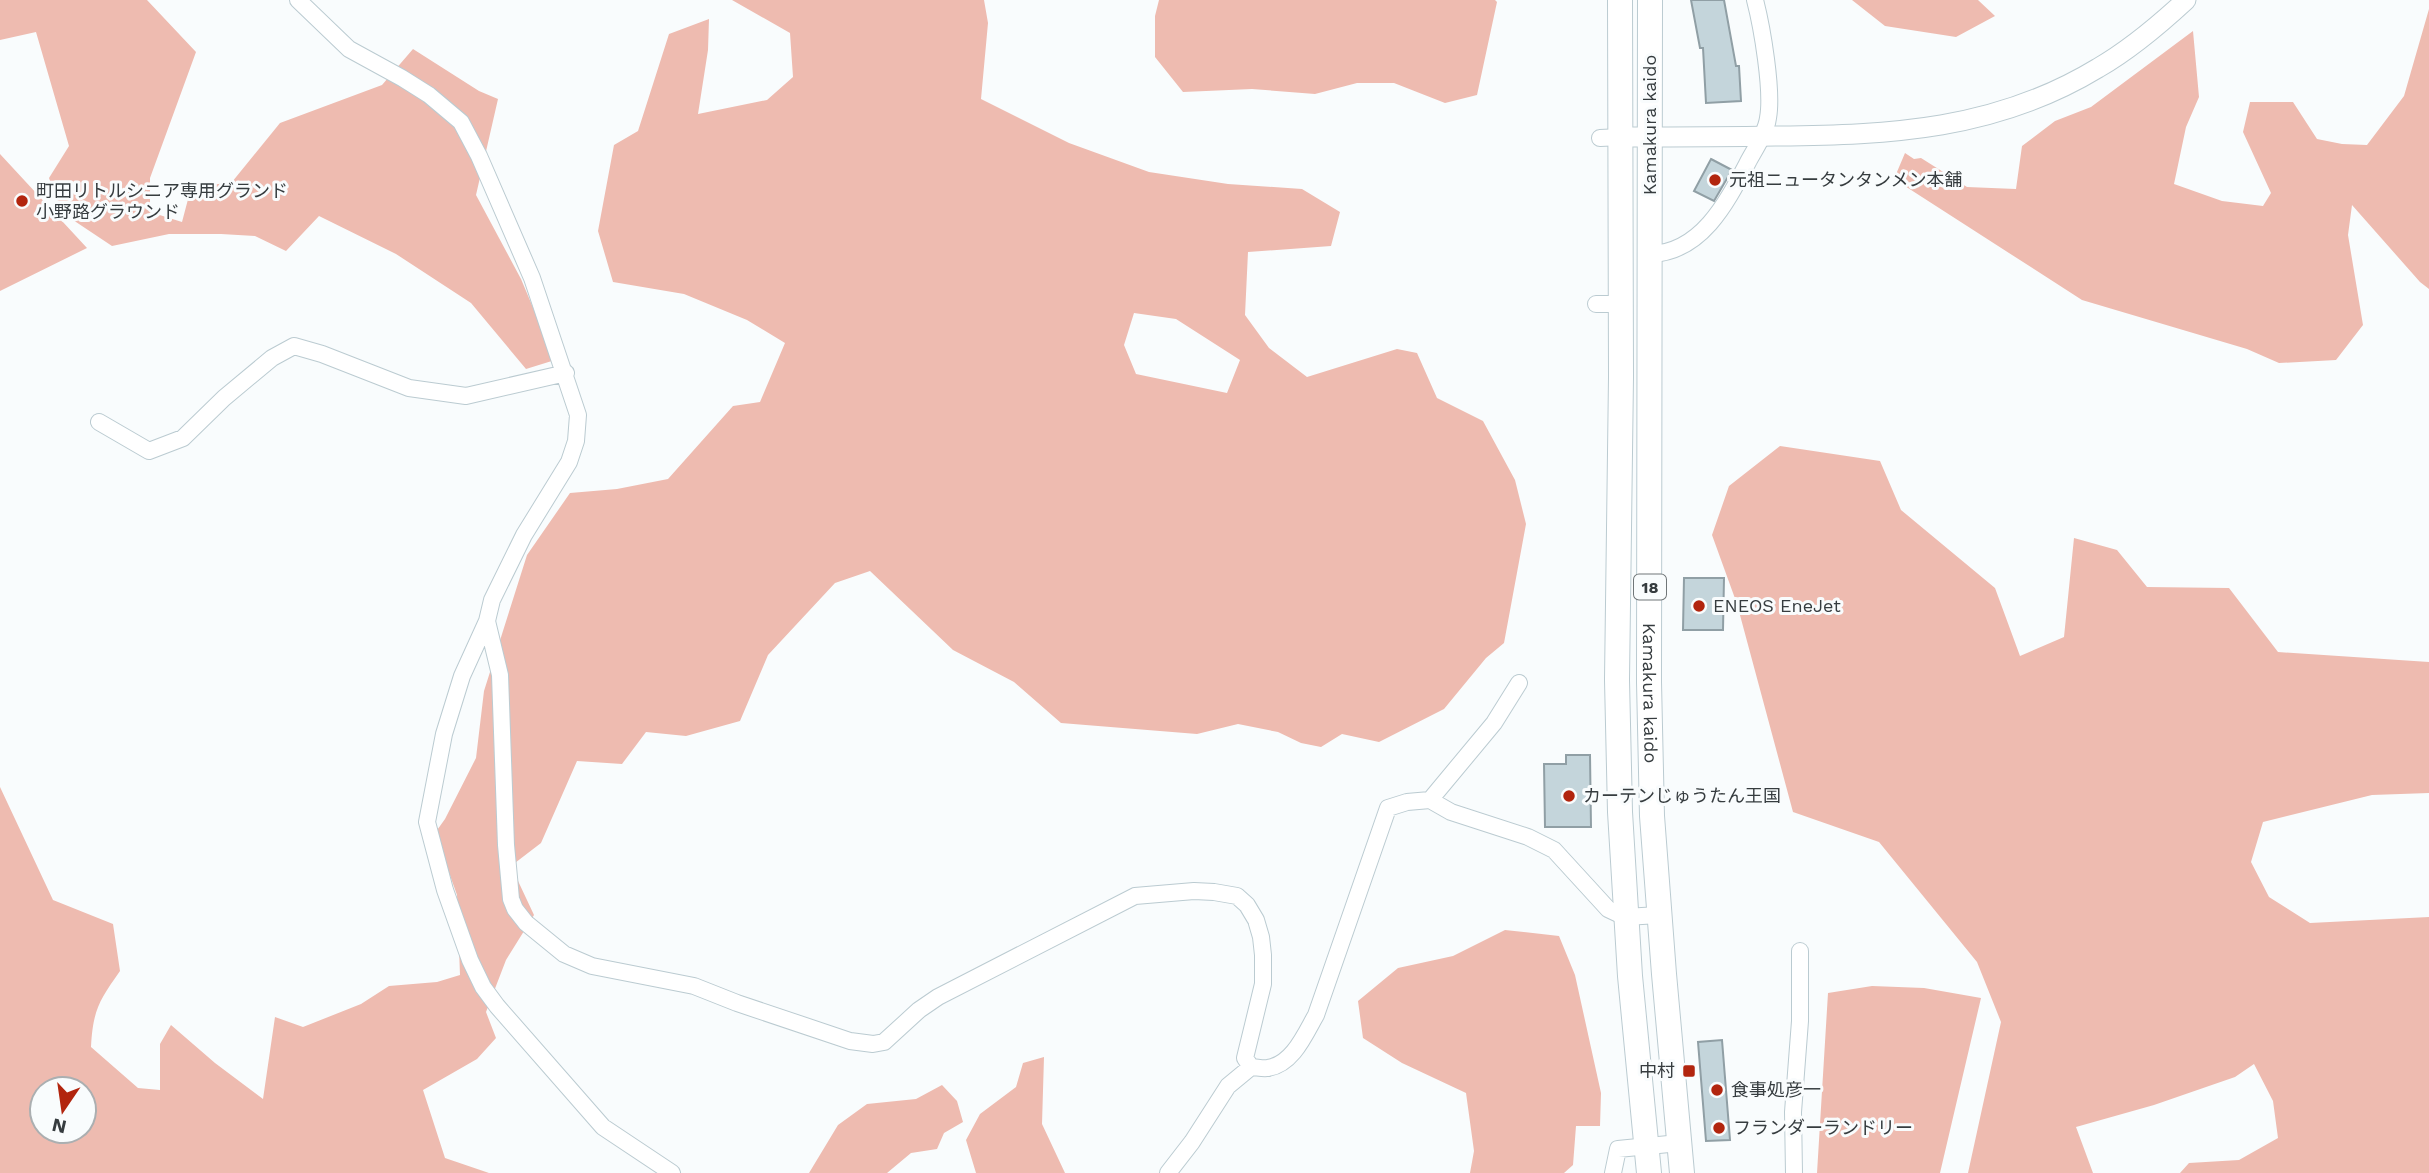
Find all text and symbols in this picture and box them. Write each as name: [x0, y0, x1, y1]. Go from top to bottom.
street label: Kamakura kaido: [1639, 55, 1660, 195]
place label: 元祖ニュータンタンメン本舗: [1729, 169, 1962, 190]
marker: 元祖ニュータンタンメン本舗: [1707, 172, 1723, 188]
place label: 町田リトルシニア専用グランド 小野路グラウンド: [36, 180, 288, 222]
marker: 町田リトルシニア専用グランド 小野路グラウンド: [14, 193, 30, 209]
road number: 18: [1634, 574, 1666, 600]
place label: ENEOS EneJet: [1713, 595, 1841, 616]
marker: ENEOS EneJet: [1691, 598, 1707, 614]
street label: Kamakura kaido: [1639, 623, 1662, 764]
place label: カーテンじゅうたん王国: [1583, 785, 1781, 806]
marker: カーテンじゅうたん王国: [1561, 788, 1577, 804]
place label: 中村: [1639, 1060, 1675, 1081]
marker: 中村: [1681, 1063, 1697, 1079]
north arrow: [28, 1075, 98, 1145]
place label: 食事処彦一: [1731, 1079, 1821, 1100]
marker: 食事処彦一: [1709, 1082, 1725, 1098]
text: N: [50, 1113, 69, 1139]
place label: フランダーランドリー: [1733, 1117, 1913, 1138]
marker: フランダーランドリー: [1711, 1120, 1727, 1136]

